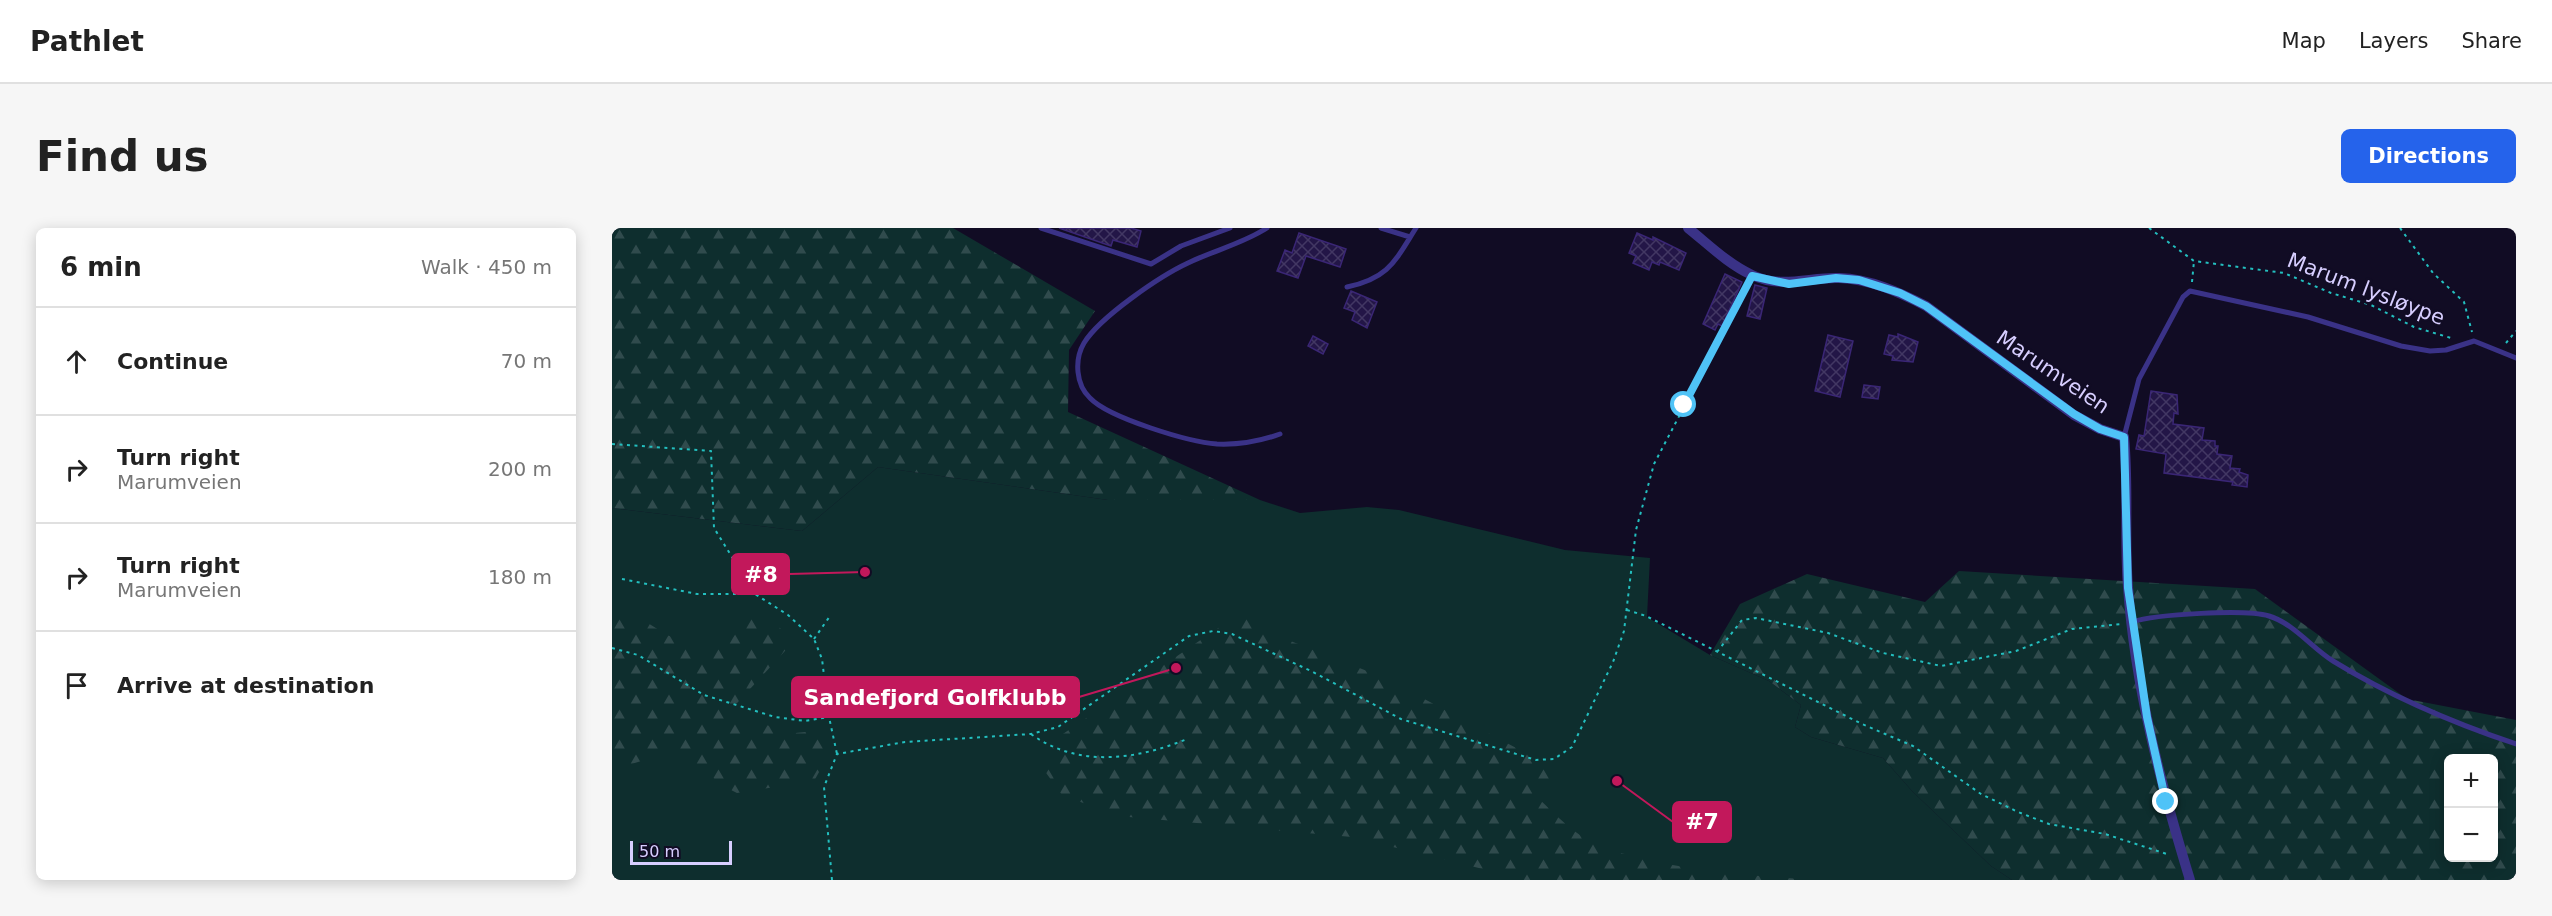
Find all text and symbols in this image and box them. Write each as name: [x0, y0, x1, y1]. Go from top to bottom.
text: Pathlet: [30, 25, 144, 58]
text: Map: [2282, 29, 2326, 53]
text: Layers: [2359, 29, 2428, 53]
text: Share: [2461, 29, 2522, 53]
button: Directions: [2341, 129, 2516, 183]
text: Find us: [36, 132, 209, 181]
street label: Marum lysløype: [2284, 248, 2448, 330]
text: 6 min: [60, 252, 142, 282]
text: Walk · 450 m: [421, 255, 552, 279]
street label: Marumveien: [1992, 325, 2114, 419]
icon: ahead: [60, 345, 93, 378]
text: Continue: [117, 349, 228, 374]
text: 70 m: [501, 349, 552, 373]
route start: [1670, 391, 1696, 417]
text: Turn right: [117, 445, 240, 470]
icon: right: [60, 453, 93, 486]
text: 200 m: [488, 457, 552, 481]
text: Marumveien: [117, 470, 242, 494]
text: Turn right: [117, 553, 240, 578]
callout: #8: [732, 554, 789, 594]
icon: right: [60, 561, 93, 594]
text: #8: [744, 562, 778, 587]
text: 180 m: [488, 565, 552, 589]
text: Marumveien: [117, 578, 242, 602]
icon: arrive: [60, 669, 93, 702]
text: Arrive at destination: [117, 673, 374, 698]
callout: Sandefjord Golfklubb: [792, 677, 1079, 717]
text: Sandefjord Golfklubb: [803, 685, 1067, 710]
map controls: [2444, 754, 2498, 862]
button: +: [2444, 754, 2498, 808]
route end: [2152, 788, 2178, 814]
callout: #7: [1673, 802, 1731, 842]
button: −: [2444, 808, 2498, 862]
text: #7: [1685, 809, 1719, 834]
scale bar: [630, 838, 732, 866]
text: 50 m: [639, 842, 680, 861]

